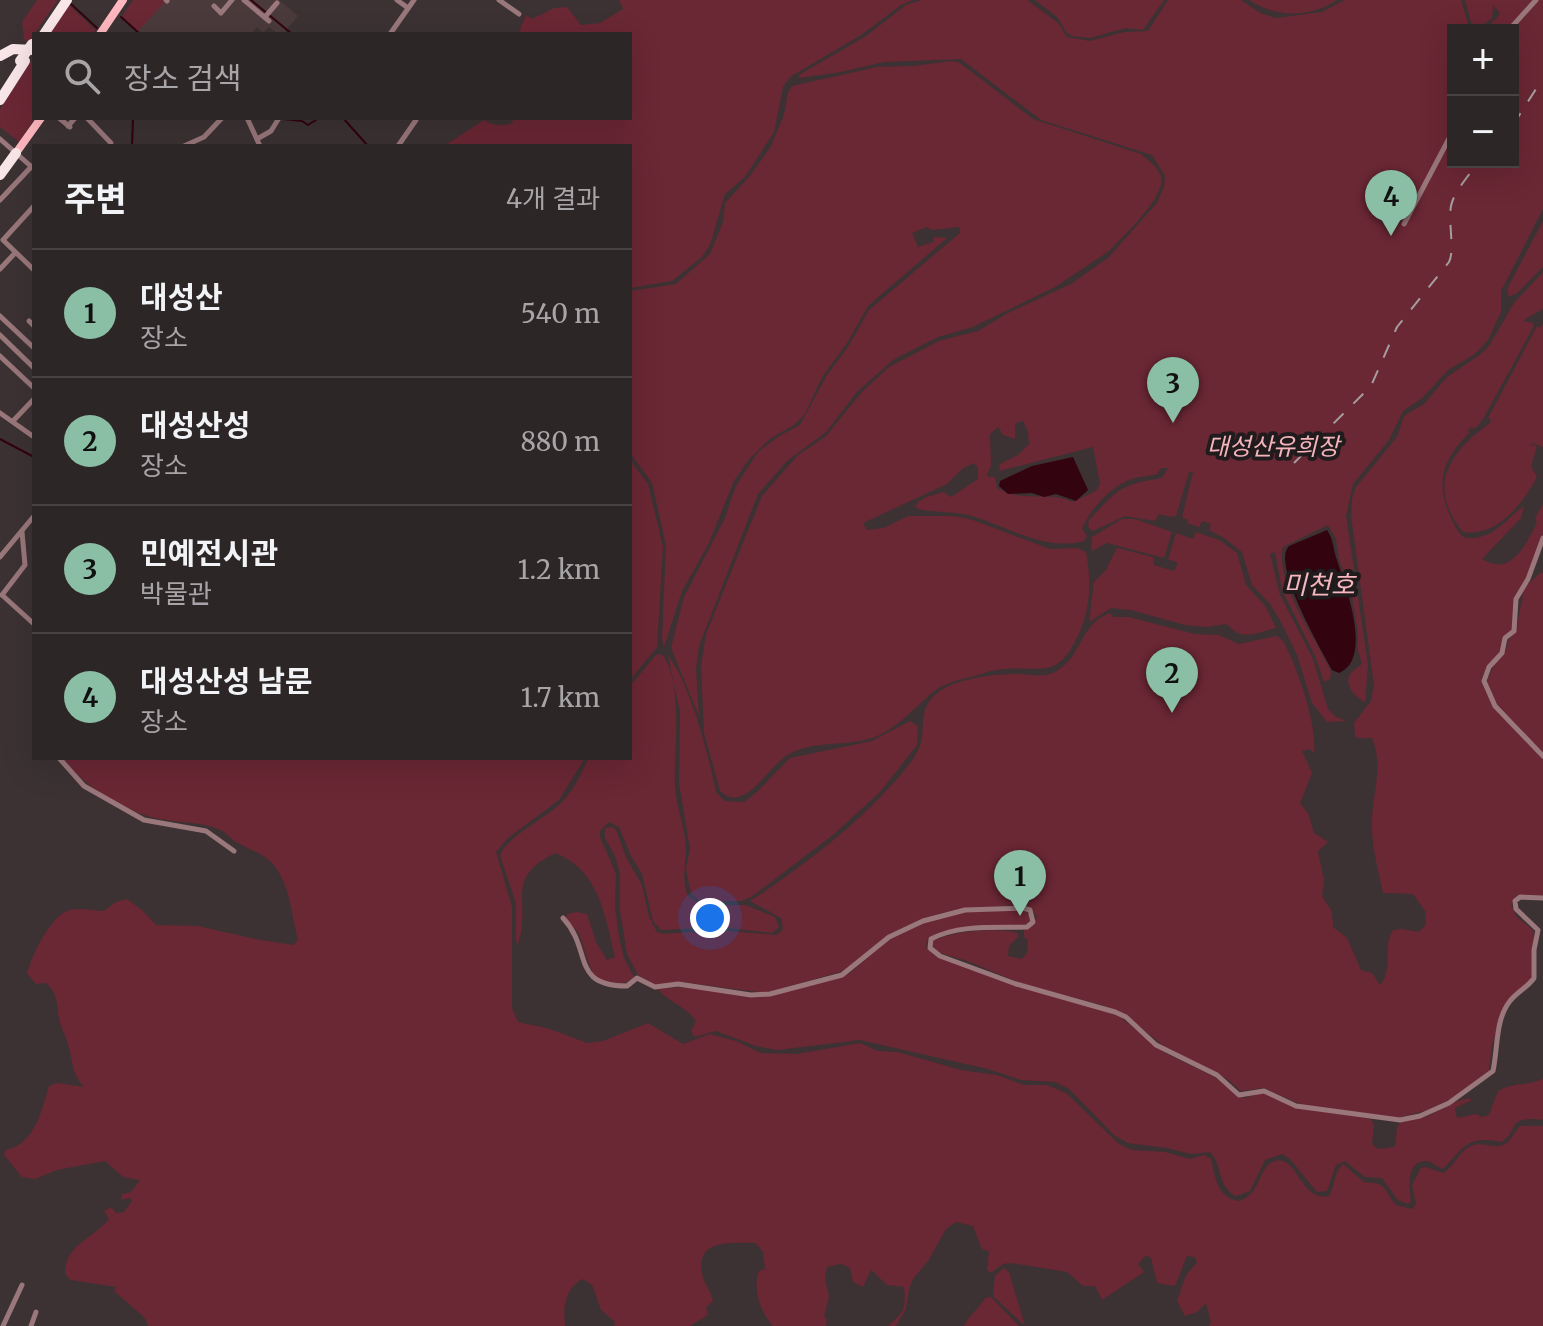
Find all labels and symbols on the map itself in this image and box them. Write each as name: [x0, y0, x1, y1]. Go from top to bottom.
pin: 4: [1365, 170, 1417, 236]
pin: 3: [1147, 357, 1199, 423]
park label: 대성산유희장: [1207, 431, 1342, 462]
water label: 미천호: [1283, 568, 1357, 601]
pin: 2: [1146, 647, 1198, 713]
pin: 1: [994, 850, 1046, 916]
your location: [690, 898, 730, 938]

